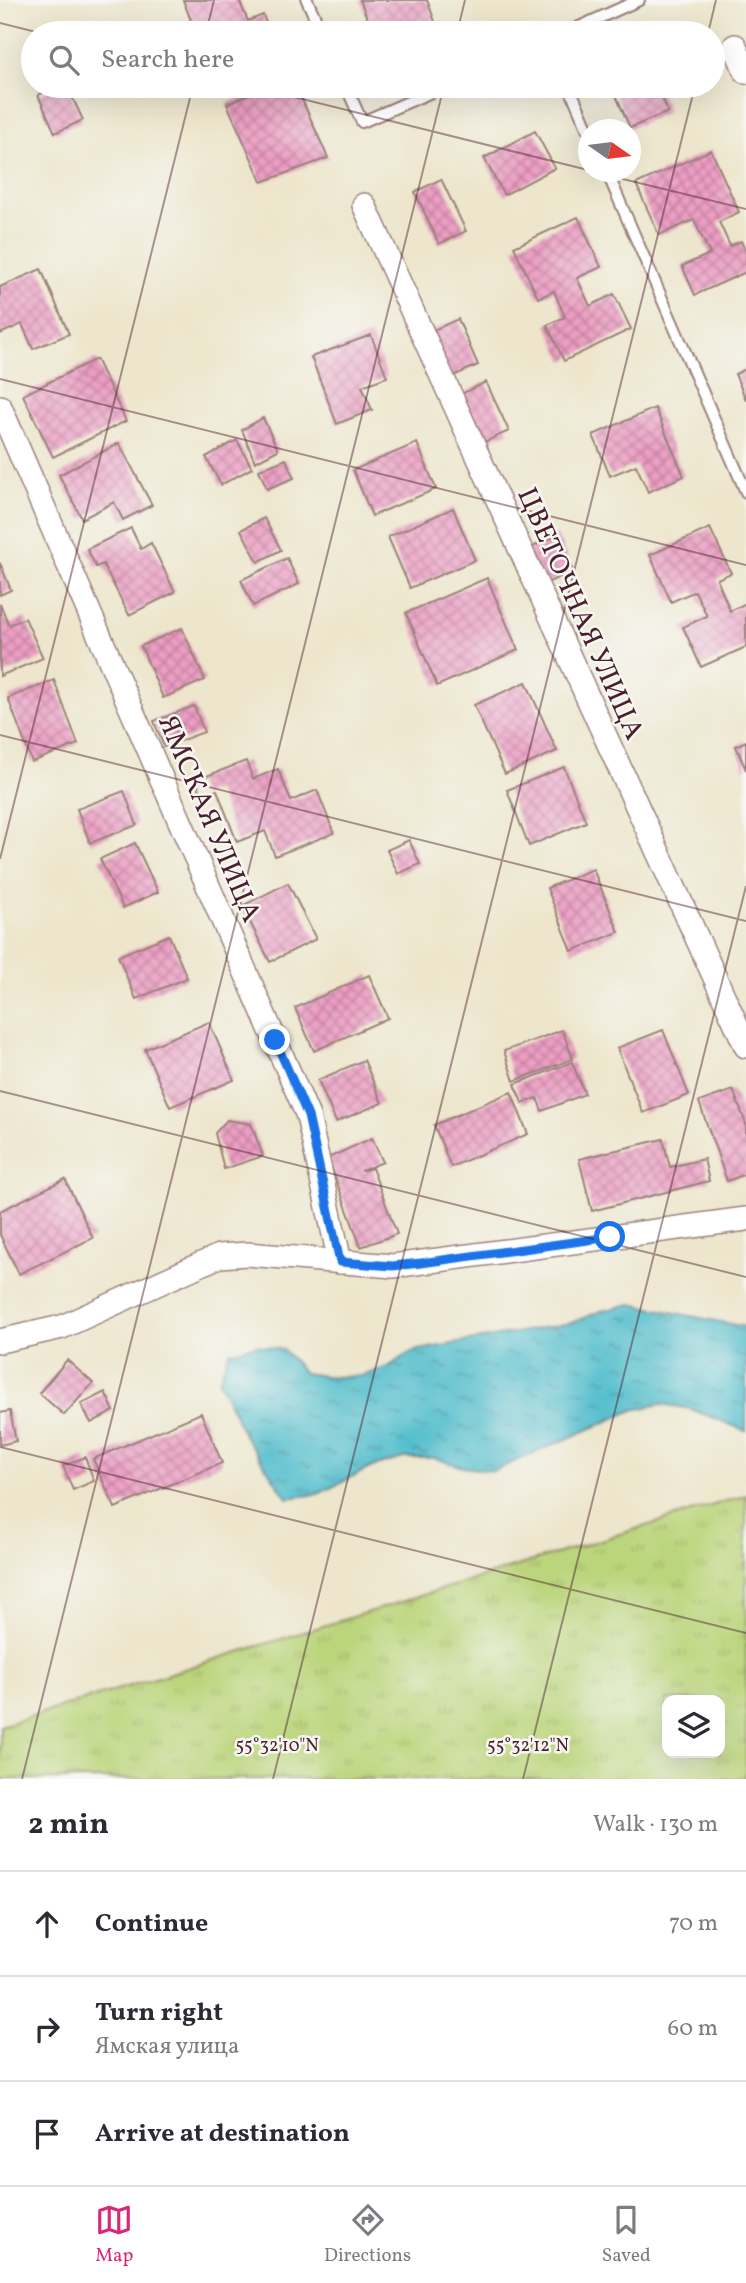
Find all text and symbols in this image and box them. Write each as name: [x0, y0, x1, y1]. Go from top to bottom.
search box: [21, 21, 725, 98]
icon: search: [45, 41, 83, 79]
text: Search here: [101, 42, 234, 78]
north arrow: [578, 119, 641, 182]
street label: ЦВЕТОЧНАЯ УЛИЦА: [506, 482, 653, 747]
street label: ЯМСКАЯ УЛИЦА: [147, 709, 270, 929]
route end: [259, 1024, 290, 1055]
route start: [594, 1221, 625, 1252]
map controls: [662, 1695, 725, 1758]
button: layers: [662, 1695, 725, 1758]
text: 55°32'10"N: [235, 1734, 319, 1759]
text: 55°32'12"N: [487, 1734, 569, 1759]
text: 2 min: [28, 1804, 109, 1846]
text: Walk · 130 m: [593, 1809, 718, 1841]
icon: ahead: [28, 1905, 66, 1943]
text: Continue: [95, 1906, 208, 1942]
text: 70 m: [669, 1908, 718, 1940]
text: Turn right: [95, 1995, 223, 2031]
icon: right: [28, 2010, 66, 2048]
text: 60 m: [668, 2013, 718, 2045]
text: Ямская улица: [95, 2031, 240, 2063]
icon: arrive: [28, 2115, 66, 2153]
text: Arrive at destination: [95, 2116, 350, 2152]
tab: Map: [95, 2201, 133, 2269]
tab: Directions: [324, 2201, 411, 2269]
tab: Saved: [602, 2201, 651, 2269]

